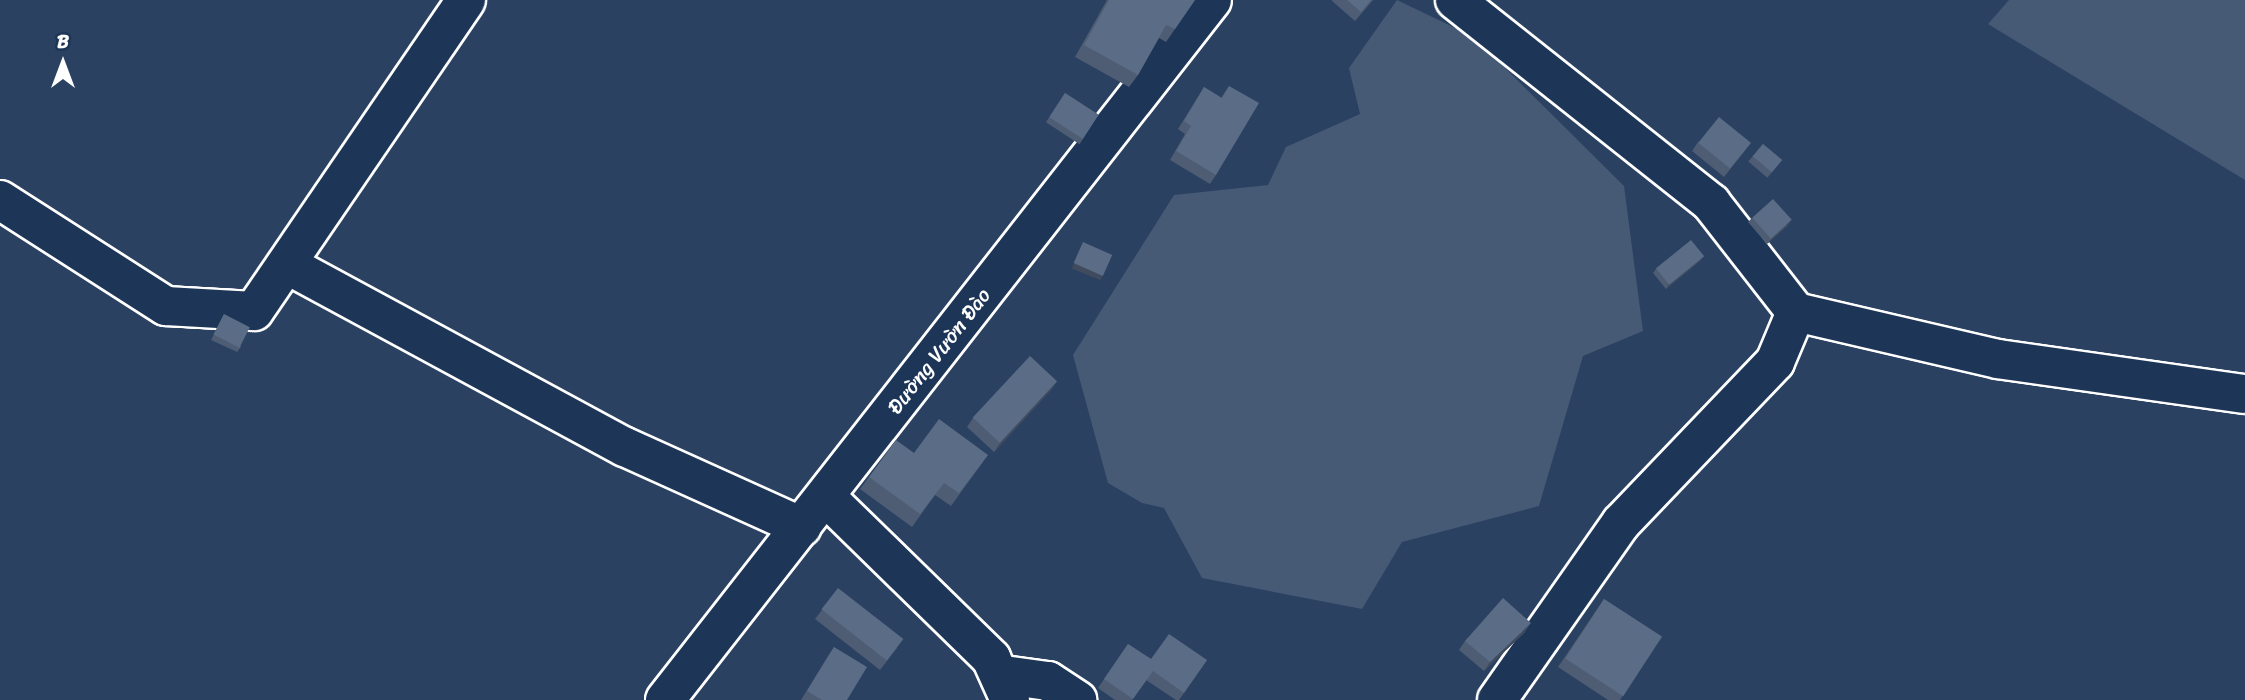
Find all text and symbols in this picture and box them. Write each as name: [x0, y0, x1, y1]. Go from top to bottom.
text: B: [57, 25, 69, 58]
north arrow: [28, 28, 98, 98]
street label: Đường Vườn Đào: [882, 283, 996, 419]

